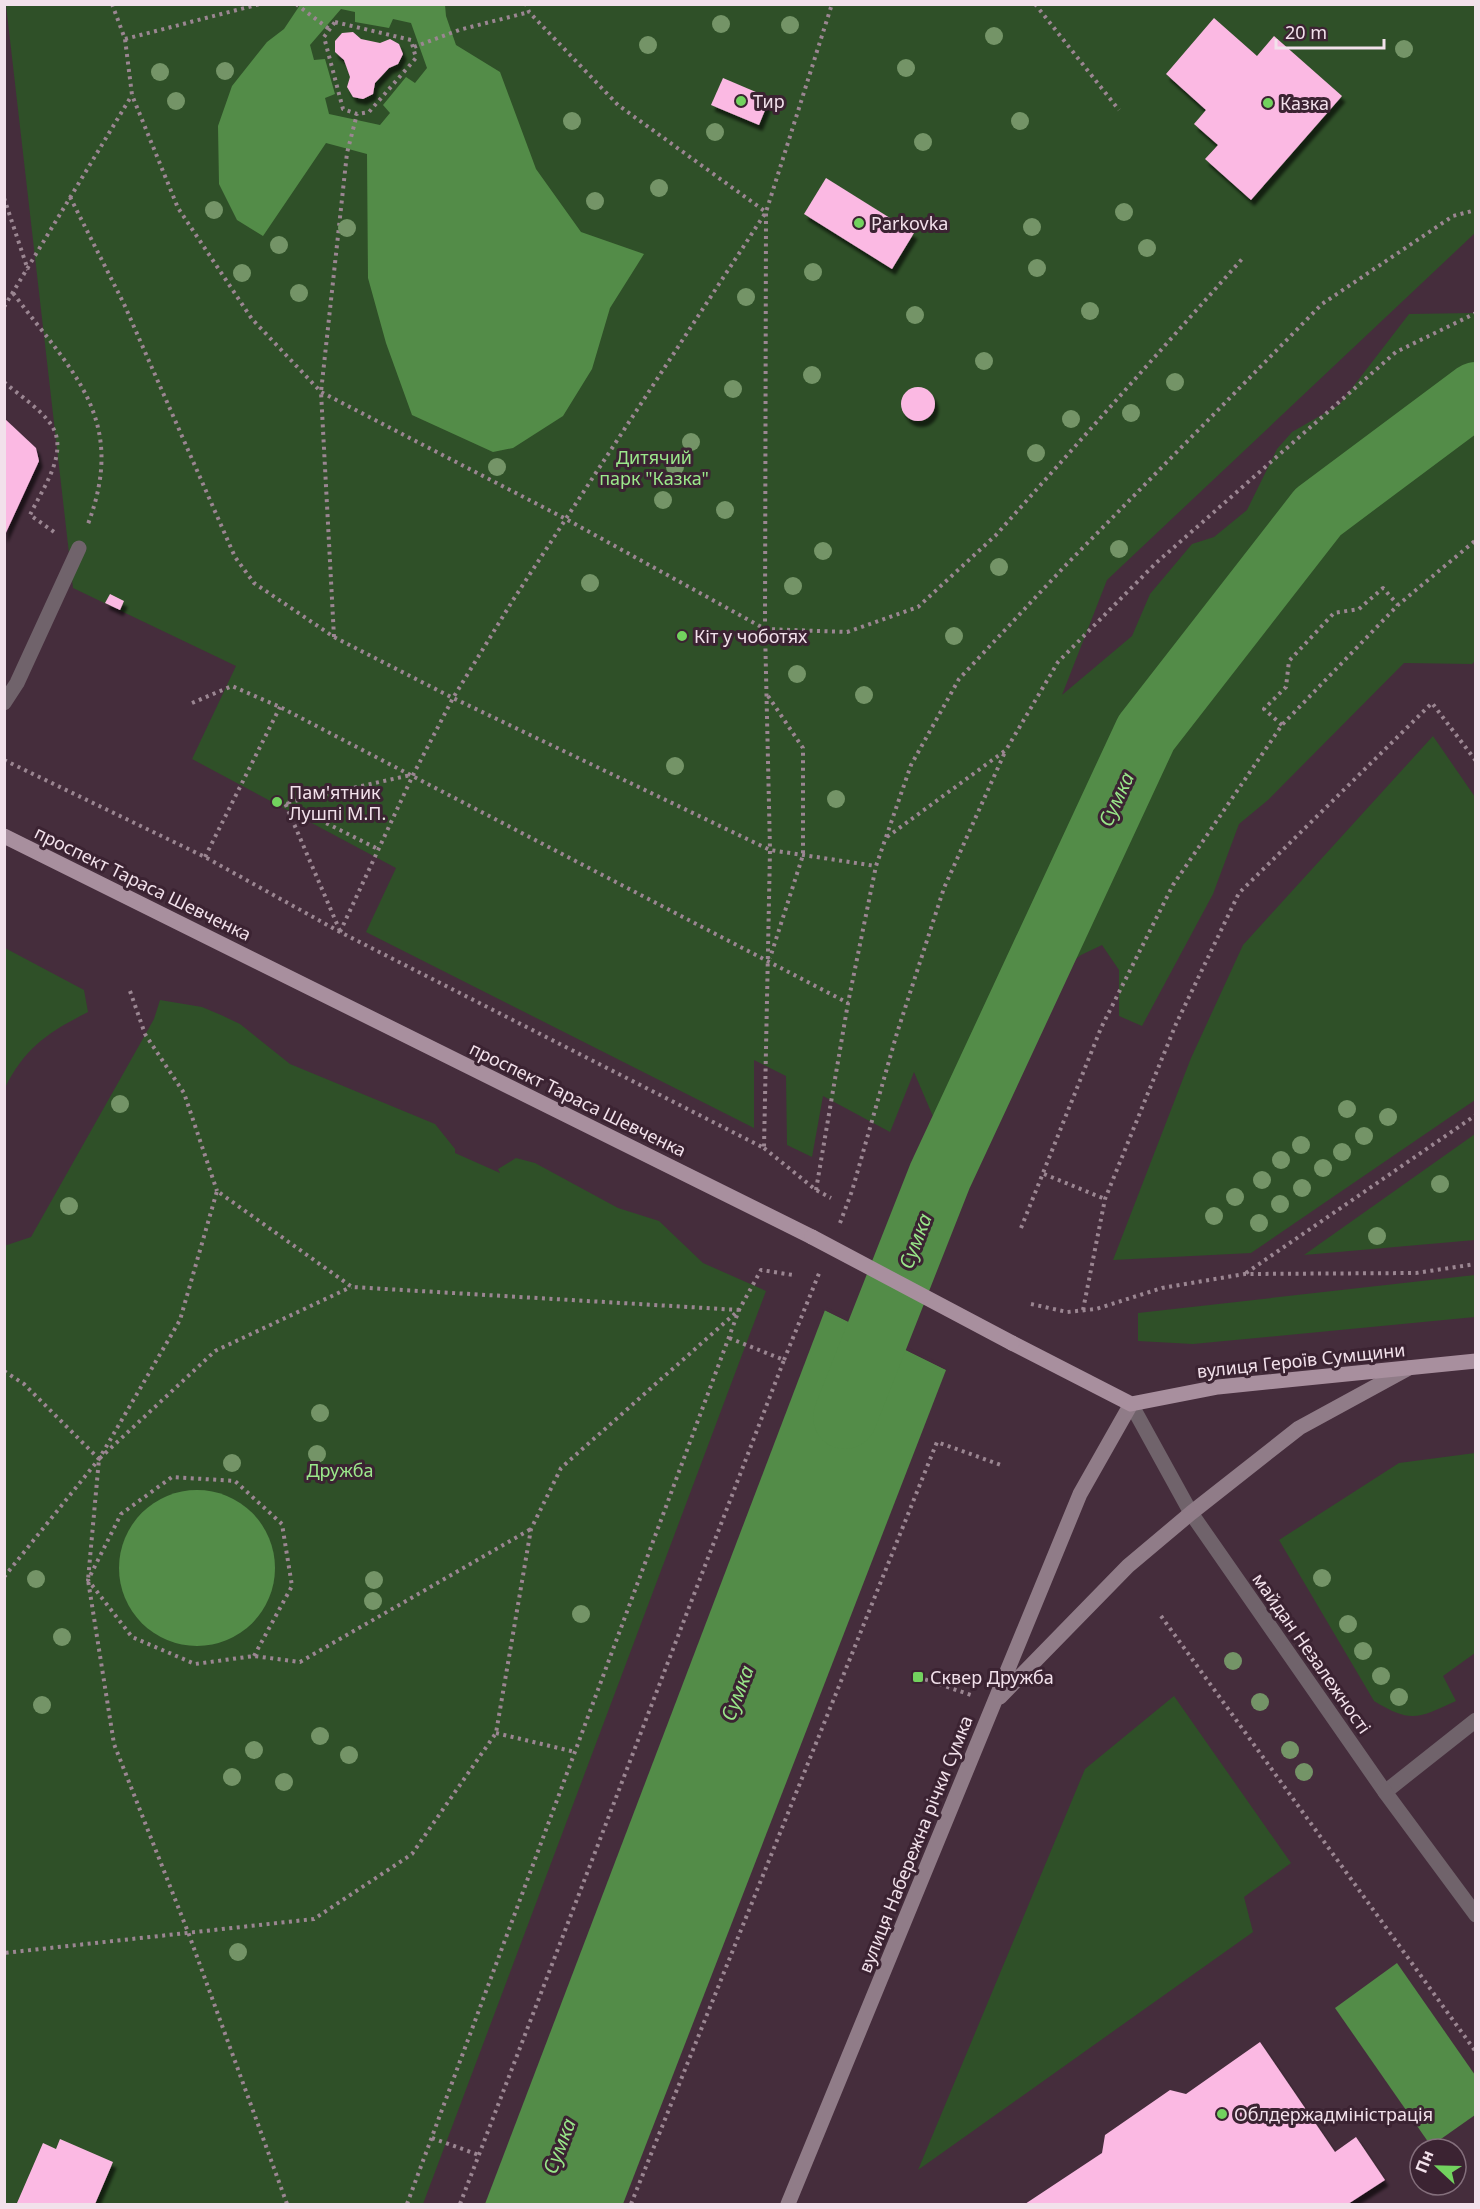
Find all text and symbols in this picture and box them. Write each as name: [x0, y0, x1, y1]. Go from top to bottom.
scale bar: [1276, 12, 1384, 50]
text: 20 m: [1285, 20, 1327, 44]
place label: Тир: [753, 89, 785, 113]
place label: Казка: [1280, 91, 1329, 115]
marker: Тир: [734, 94, 748, 108]
marker: Казка: [1261, 96, 1275, 110]
place label: Parkovka: [871, 211, 948, 235]
marker: Parkovka: [852, 216, 866, 230]
park label: Дитячий парк "Казка": [599, 445, 709, 490]
place label: Кіт у чоботях: [694, 624, 808, 648]
marker: Кіт у чоботях: [675, 629, 689, 643]
water label: Сумка: [1092, 767, 1140, 831]
place label: Пам'ятник Лушпі М.П.: [289, 780, 386, 825]
marker: Пам'ятник Лушпі М.П.: [270, 795, 284, 809]
street label: проспект Тараса Шевченка: [31, 820, 255, 946]
street label: проспект Тараса Шевченка: [466, 1036, 690, 1162]
water label: Сумка: [892, 1209, 938, 1273]
street label: вулиця Героїв Сумщини: [1196, 1337, 1406, 1383]
park label: Дружба: [306, 1458, 374, 1482]
street label: майдан Незалежності: [1247, 1568, 1377, 1738]
water label: Сумка: [714, 1661, 760, 1725]
place label: Сквер Дружба: [930, 1665, 1054, 1689]
marker: Сквер Дружба: [911, 1670, 925, 1684]
street label: вулиця Набережна річки Сумка: [852, 1712, 978, 1976]
place label: Облдержадміністрація: [1234, 2102, 1433, 2126]
marker: Облдержадміністрація: [1215, 2107, 1229, 2121]
water label: Сумка: [536, 2114, 582, 2178]
north arrow: [1408, 2137, 1468, 2197]
text: Пн: [1410, 2147, 1439, 2176]

